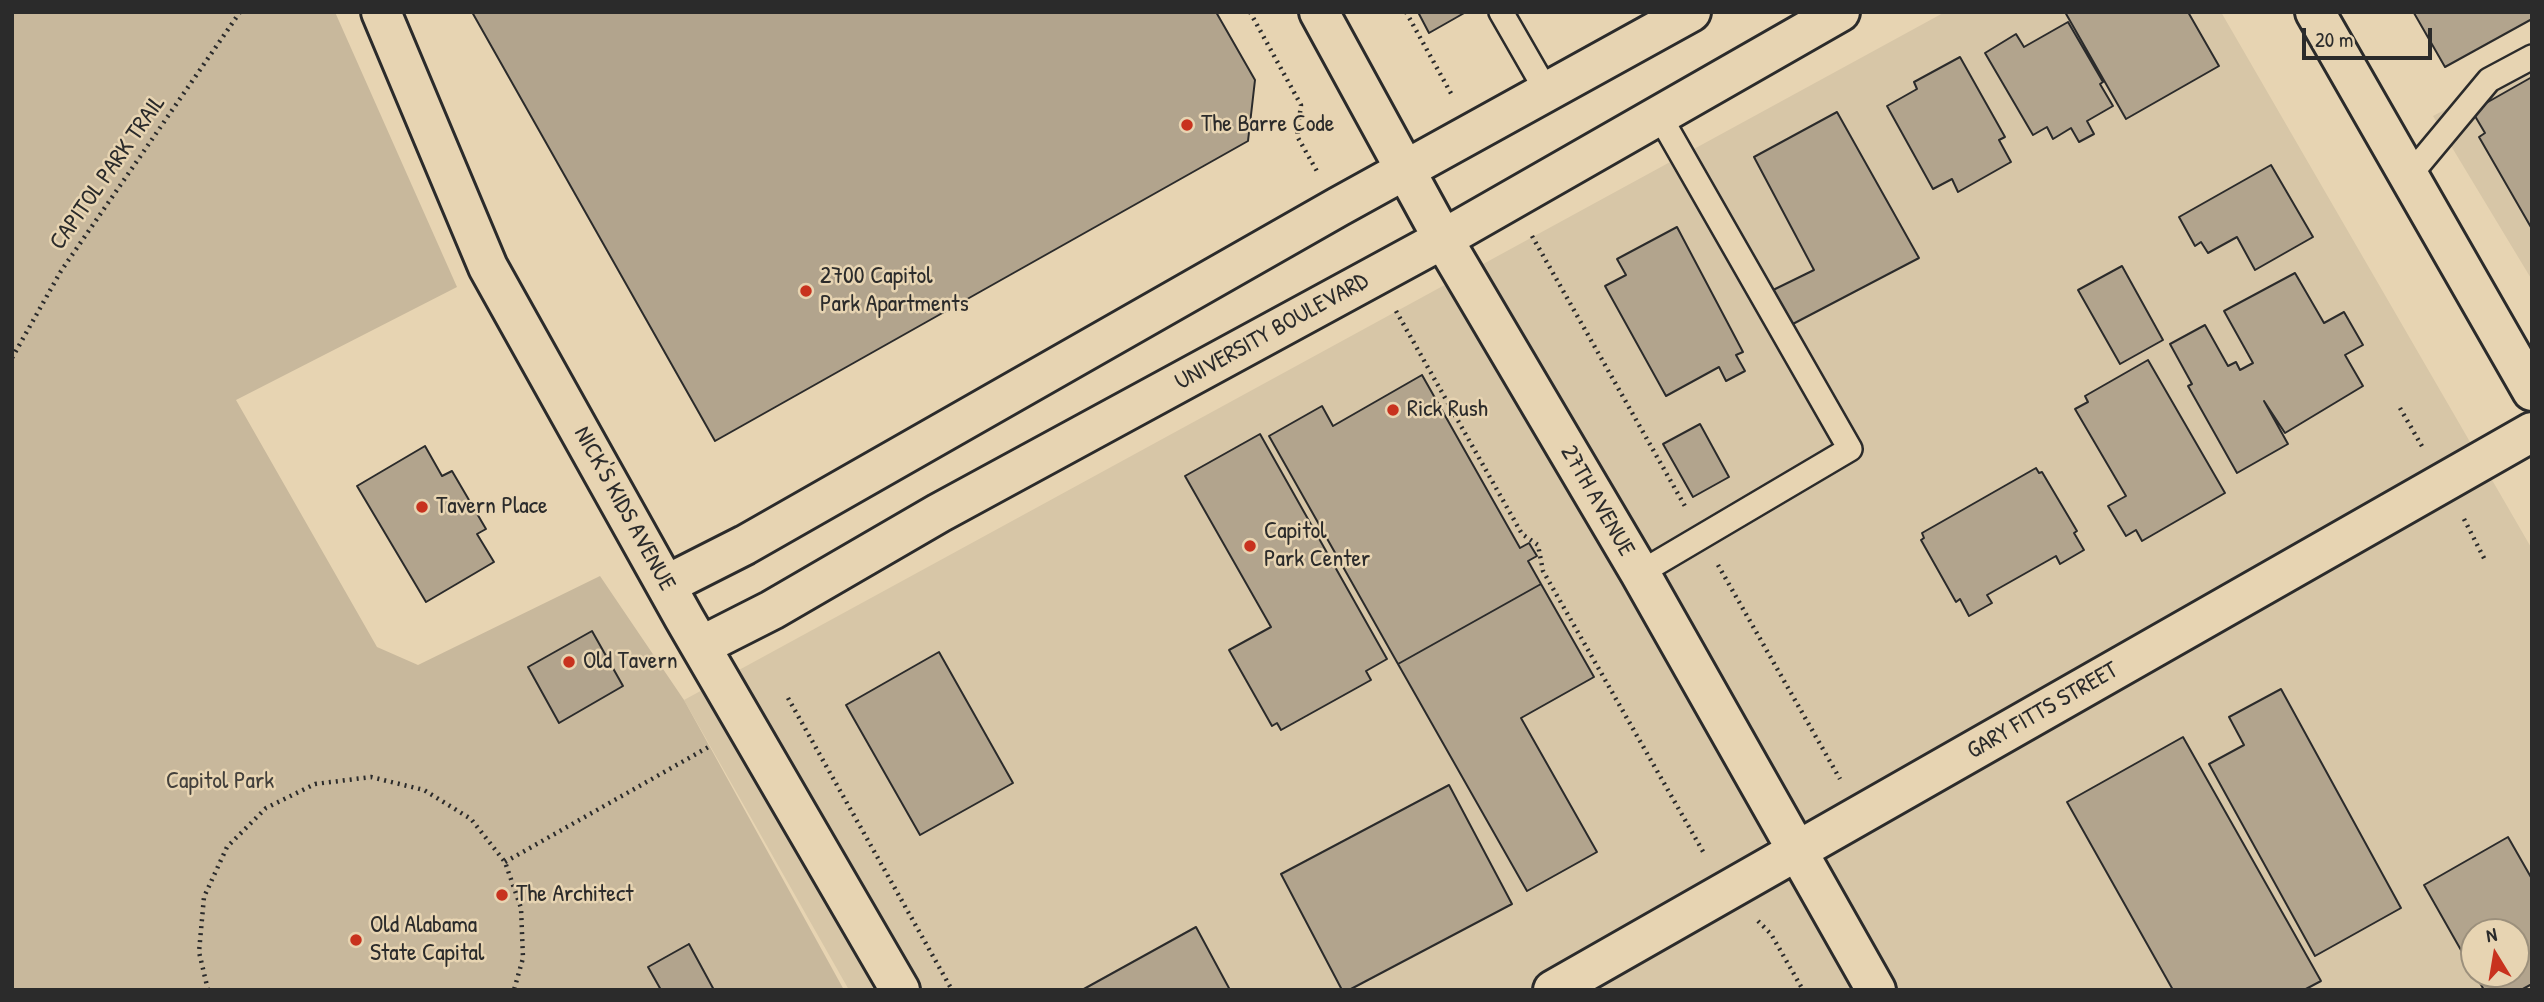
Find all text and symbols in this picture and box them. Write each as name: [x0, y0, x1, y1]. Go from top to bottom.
scale bar: [2306, 14, 2436, 58]
text: 20 m: [2315, 25, 2353, 54]
street label: CAPITOL PARK TRAIL: [44, 90, 172, 256]
place label: The Barre Code: [1201, 111, 1334, 139]
marker: The Barre Code: [1179, 117, 1195, 133]
place label: 2700 Capitol Park Apartments: [820, 263, 969, 319]
street label: UNIVERSITY BOULEVARD: [1170, 267, 1374, 397]
marker: 2700 Capitol Park Apartments: [798, 283, 814, 299]
place label: Rick Rush: [1407, 396, 1488, 424]
marker: Rick Rush: [1385, 402, 1401, 418]
street label: NICK'S KIDS AVENUE: [567, 422, 681, 596]
street label: 27TH AVENUE: [1554, 440, 1640, 562]
place label: Tavern Place: [436, 493, 548, 521]
marker: Tavern Place: [414, 499, 430, 515]
place label: Capitol Park Center: [1264, 518, 1370, 574]
marker: Capitol Park Center: [1242, 538, 1258, 554]
place label: Old Tavern: [583, 648, 677, 676]
marker: Old Tavern: [561, 654, 577, 670]
street label: GARY FITTS STREET: [1962, 656, 2124, 766]
park label: Capitol Park: [166, 768, 274, 796]
place label: The Architect: [516, 881, 633, 909]
marker: The Architect: [494, 887, 510, 903]
place label: Old Alabama State Capital: [370, 912, 484, 968]
north arrow: [2460, 918, 2530, 988]
text: N: [2484, 921, 2499, 948]
marker: Old Alabama State Capital: [348, 932, 364, 948]

